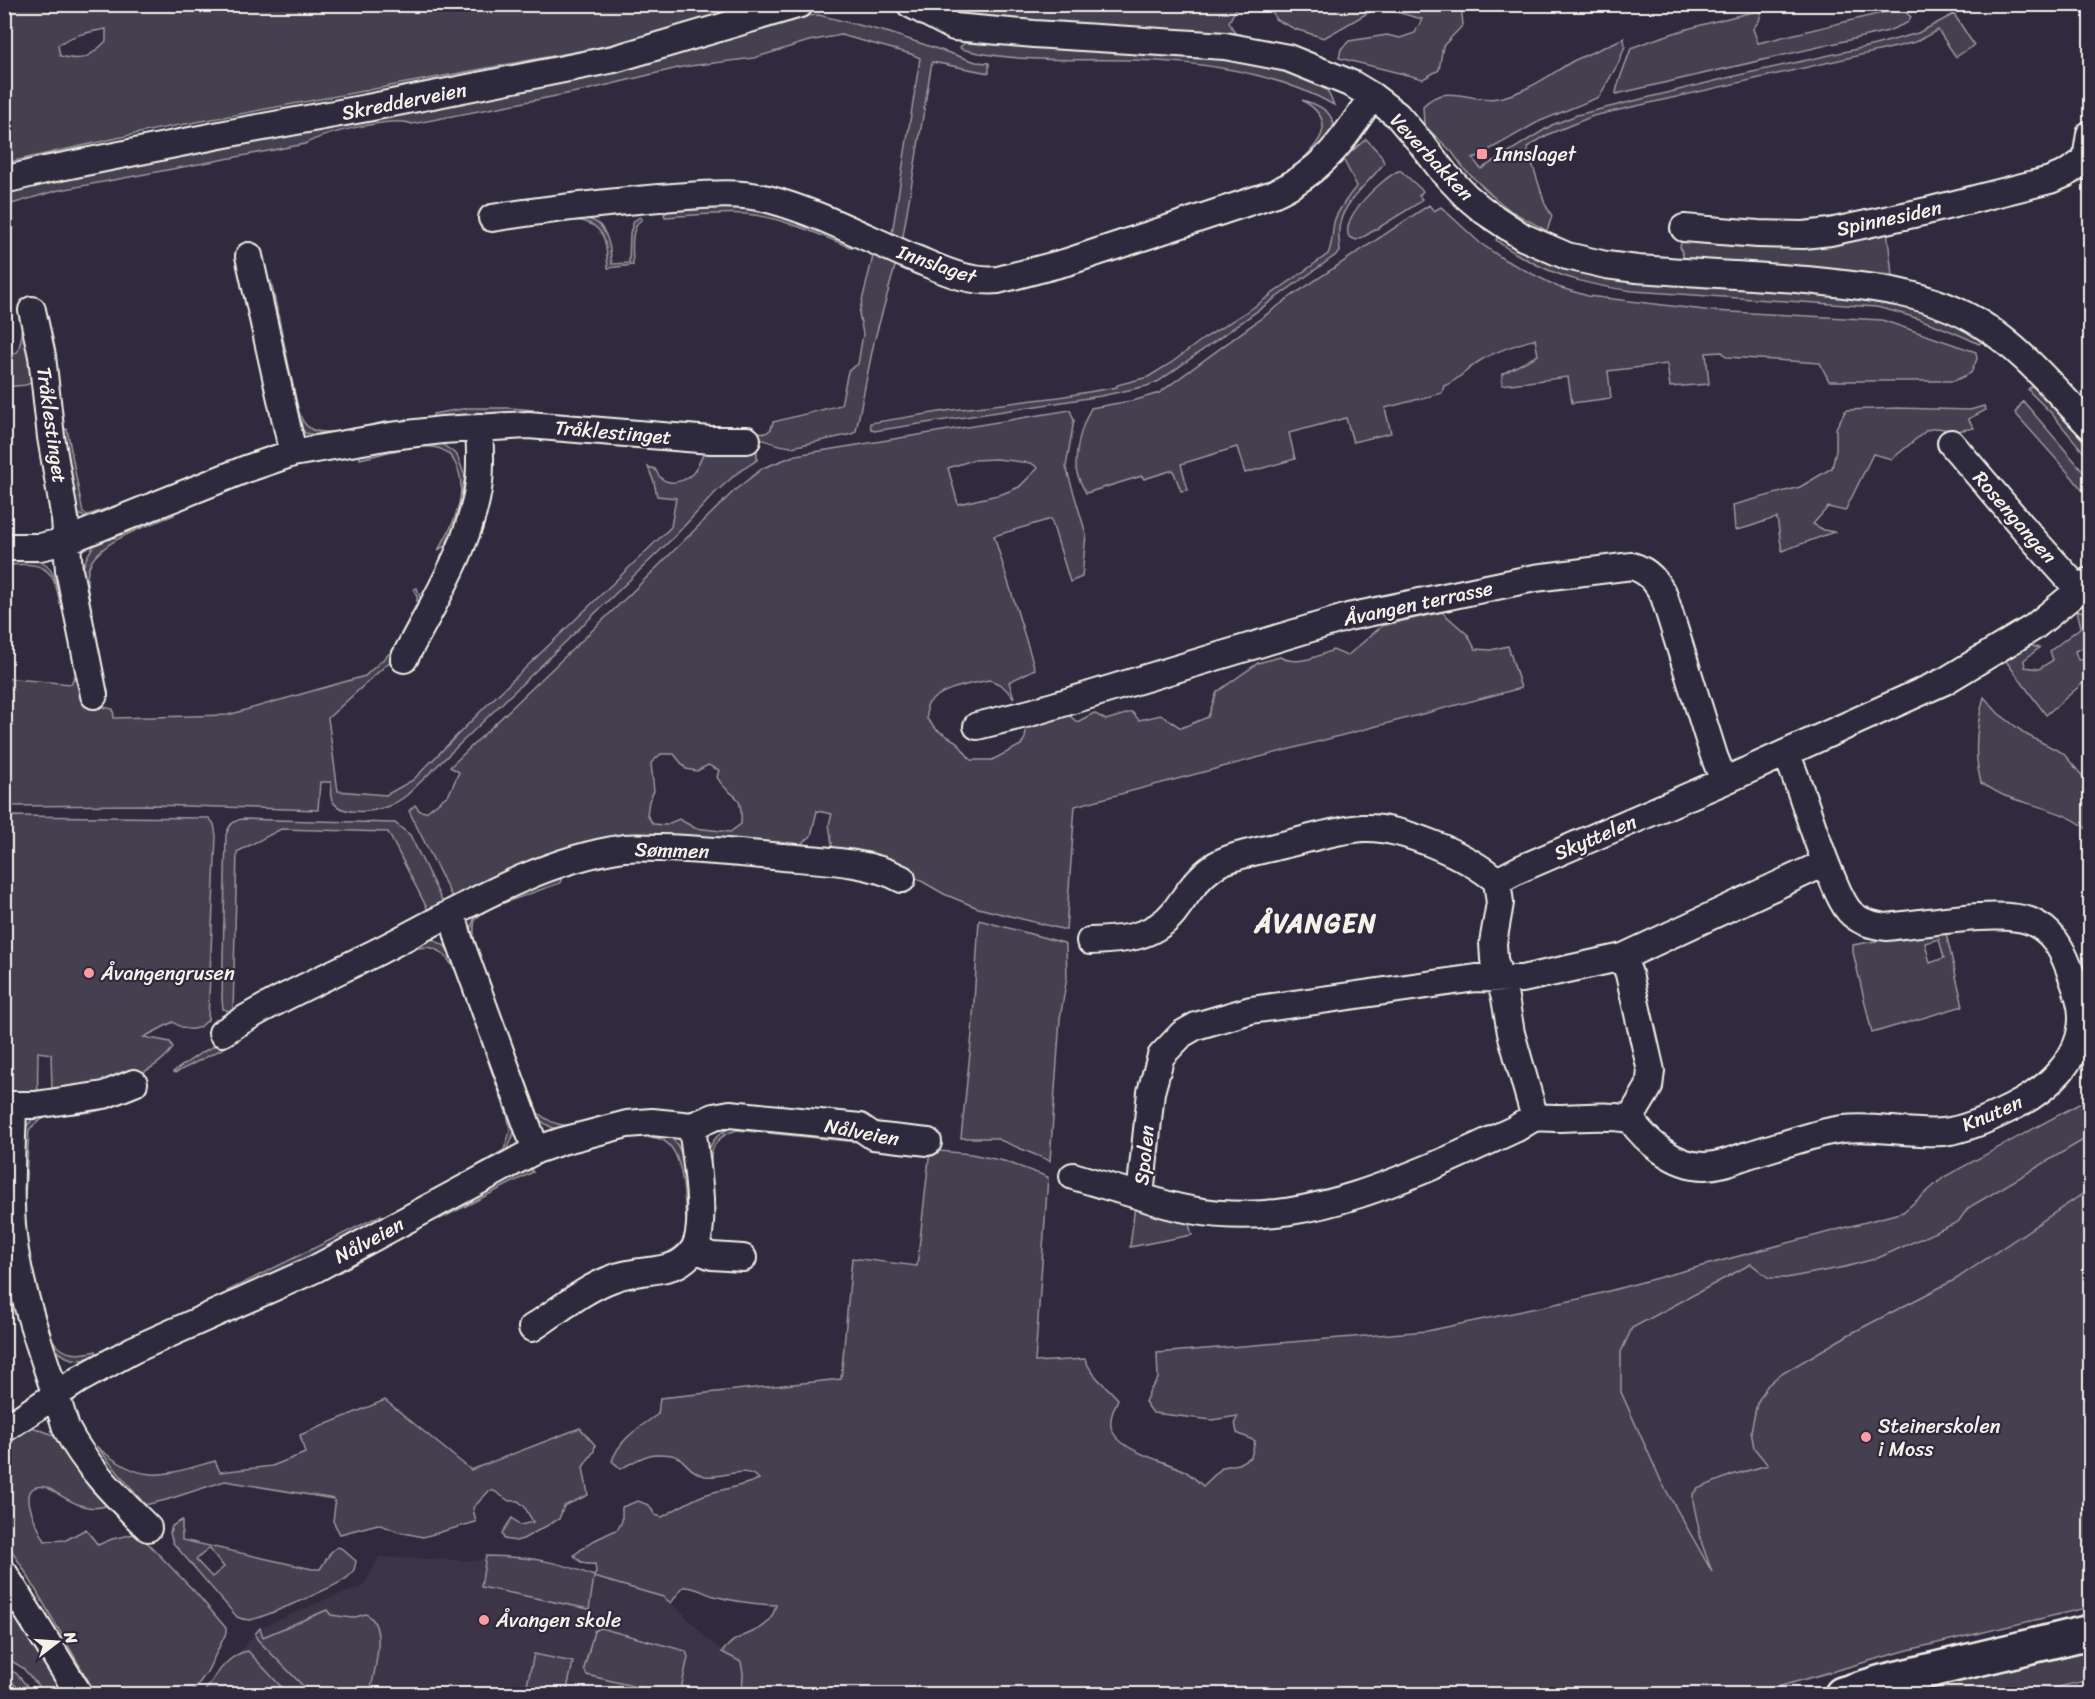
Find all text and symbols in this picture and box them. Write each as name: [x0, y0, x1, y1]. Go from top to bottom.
street label: Skredderveien: [339, 72, 470, 131]
street label: Veverbakken: [1381, 105, 1483, 210]
place label: Innslaget: [1493, 137, 1577, 172]
marker: Innslaget: [1475, 147, 1489, 161]
street label: Spinnesiden: [1833, 190, 1945, 247]
street label: Innslaget: [891, 234, 982, 295]
street label: Tråklestinget: [26, 365, 77, 486]
street label: Tråklestinget: [553, 410, 673, 455]
street label: Rosengangen: [1964, 463, 2066, 572]
street label: Åvangen terrasse: [1339, 571, 1496, 637]
street label: Skyttelen: [1548, 804, 1642, 871]
street label: Sømmen: [634, 832, 710, 869]
district label: ÅVANGEN: [1254, 900, 1377, 946]
place label: Åvangengrusen: [100, 956, 235, 991]
marker: Åvangengrusen: [82, 966, 96, 980]
street label: Knuten: [1956, 1085, 2028, 1142]
street label: Nålveien: [822, 1108, 902, 1157]
street label: Spolen: [1124, 1123, 1165, 1187]
street label: Nålveien: [328, 1207, 411, 1274]
place label: Steinerskolen i Moss: [1878, 1409, 2001, 1467]
marker: Steinerskolen i Moss: [1859, 1430, 1873, 1444]
place label: Åvangen skole: [495, 1603, 621, 1638]
north arrow: [27, 1612, 87, 1672]
marker: Åvangen skole: [477, 1613, 491, 1627]
text: N: [55, 1627, 87, 1648]

